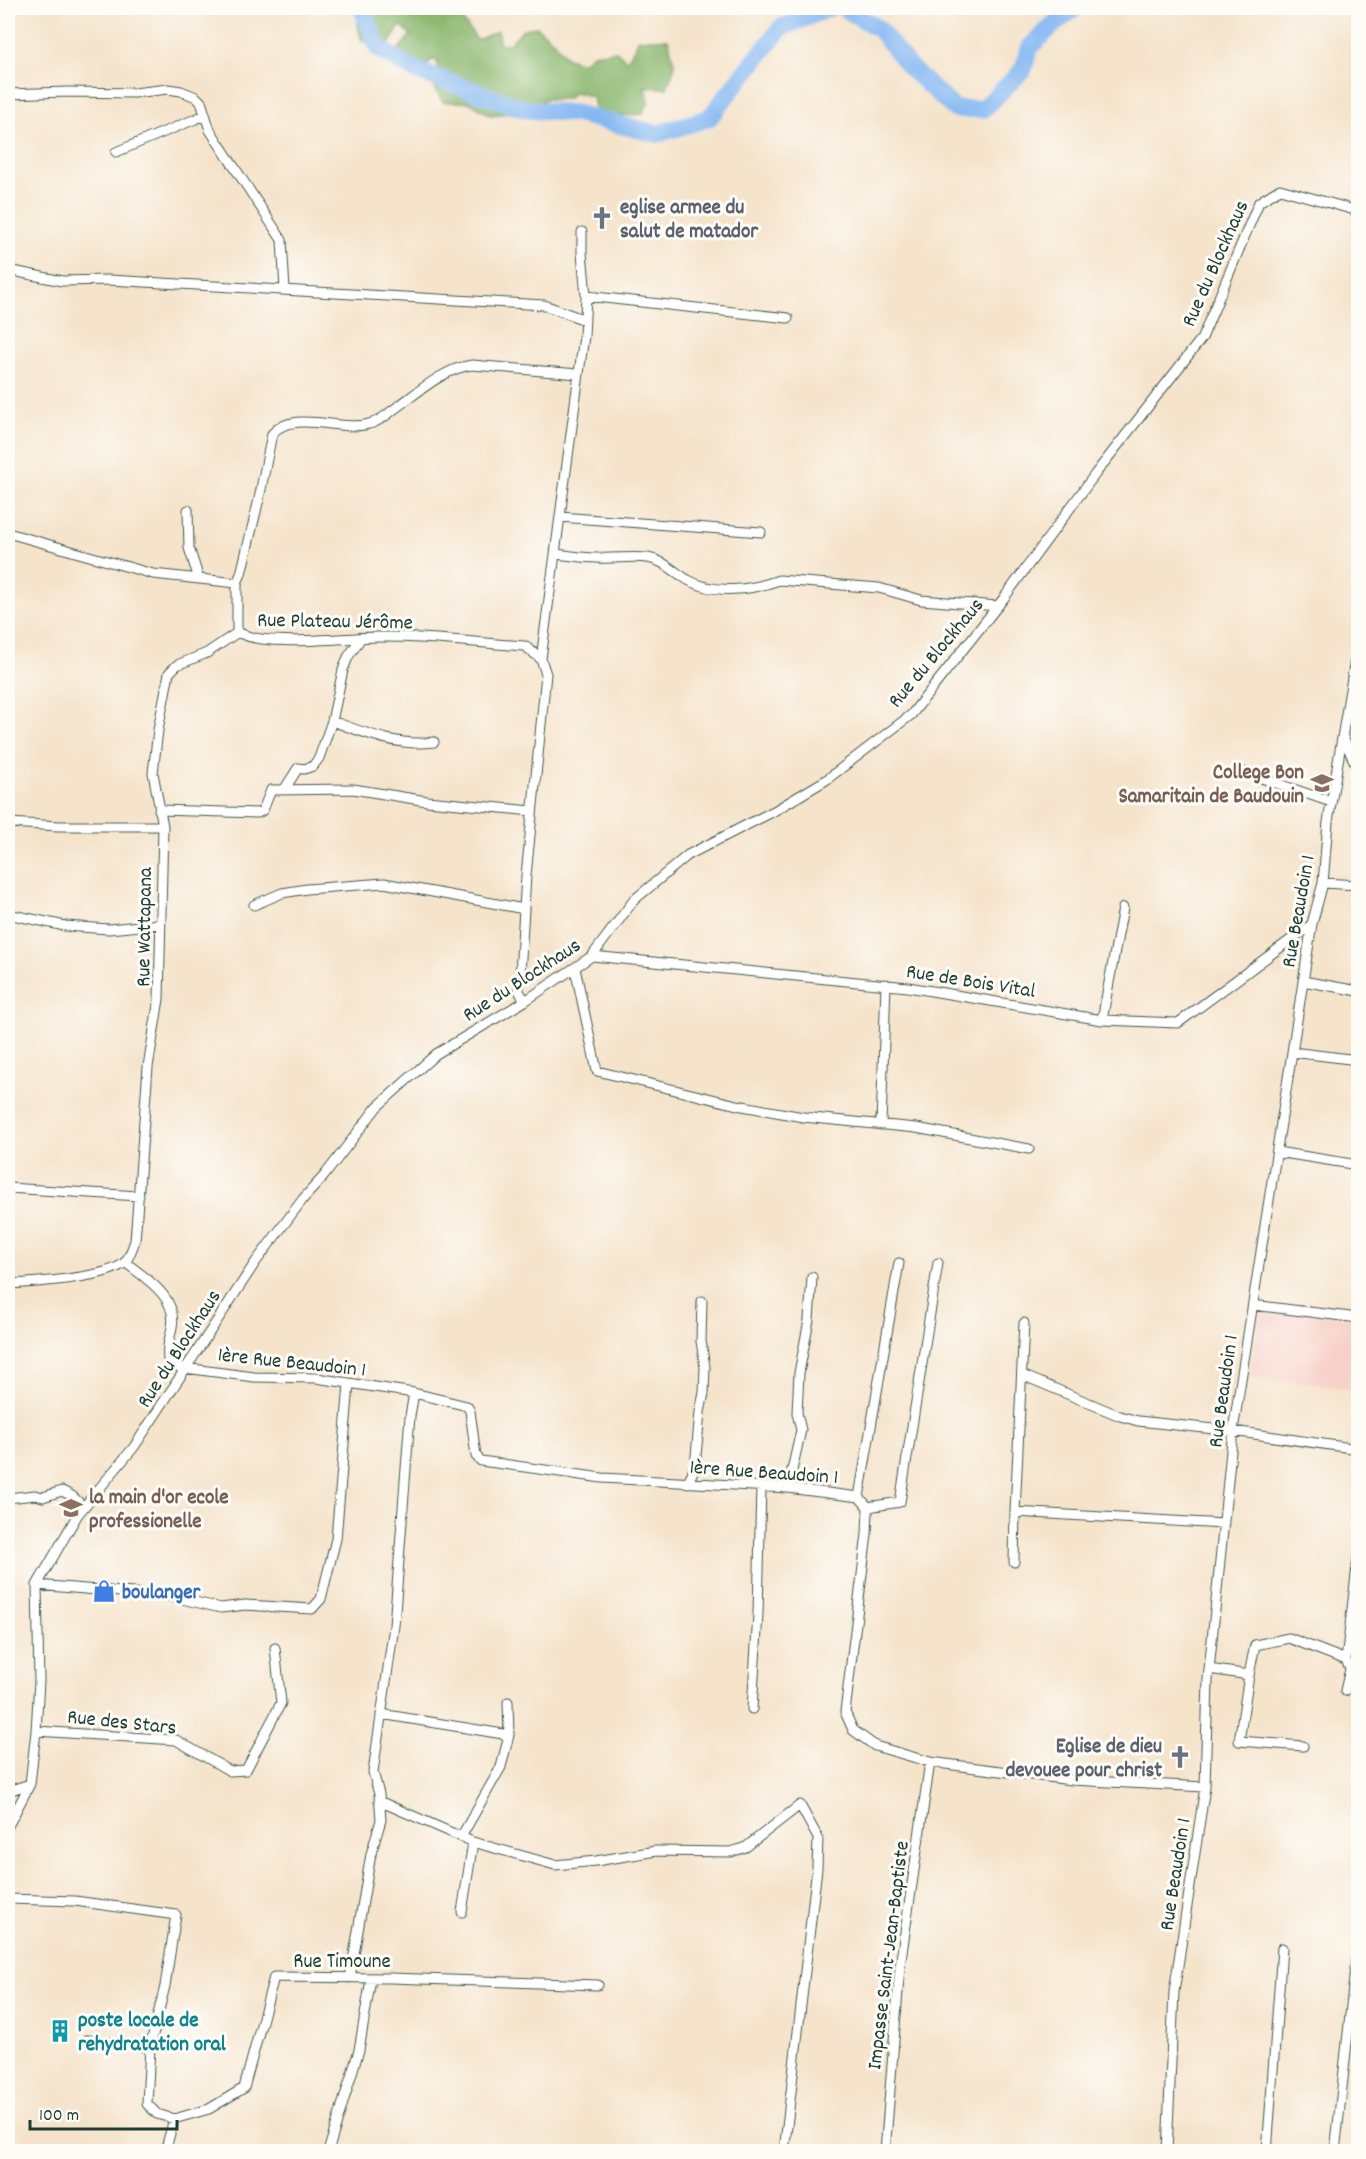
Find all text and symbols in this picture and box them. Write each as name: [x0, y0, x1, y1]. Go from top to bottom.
place label: eglise armee du salut de matador: [620, 194, 759, 248]
street label: Rue du Blockhaus: [1175, 196, 1258, 332]
church icon: eglise armee du salut de matador: [589, 205, 615, 231]
street label: Rue du Blockhaus: [882, 592, 992, 716]
street label: Rue Plateau Jérôme: [257, 607, 413, 639]
place label: College Bon Samaritain de Baudouin: [1118, 759, 1304, 813]
school or university icon: College Bon Samaritain de Baudouin: [1309, 770, 1335, 796]
street label: Rue Beaudoin 1: [1275, 853, 1325, 970]
street label: Rue Wattapana: [130, 866, 162, 987]
street label: Rue du Blockhaus: [458, 932, 588, 1031]
street label: Rue de Bois Vital: [904, 958, 1037, 1008]
street label: Rue du Blockhaus: [131, 1285, 230, 1415]
street label: Rue Beaudoin 1: [1202, 1333, 1248, 1450]
street label: 1ère Rue Beaudoin 1: [216, 1341, 367, 1387]
street label: 1ère Rue Beaudoin 1: [688, 1454, 839, 1494]
place label: la main d'or ecole professionelle: [89, 1484, 228, 1538]
school or university icon: la main d'or ecole professionelle: [58, 1495, 84, 1521]
shop icon: boulanger: [91, 1578, 117, 1604]
place label: boulanger: [122, 1579, 201, 1609]
street label: Rue des Stars: [66, 1703, 178, 1745]
place label: Eglise de dieu devouee pour christ: [1006, 1733, 1162, 1787]
church icon: Eglise de dieu devouee pour christ: [1167, 1744, 1193, 1770]
street label: Rue Beaudoin 1: [1153, 1816, 1201, 1933]
street label: Impasse Saint-Jean-Baptiste: [861, 1839, 919, 2071]
street label: Rue Timoune: [293, 1948, 391, 1978]
place label: poste locale de rehydratation oral: [78, 2007, 227, 2061]
building icon: poste locale de rehydratation oral: [47, 2018, 73, 2044]
scale bar: [30, 2093, 177, 2131]
text: 100 m: [39, 2104, 79, 2129]

